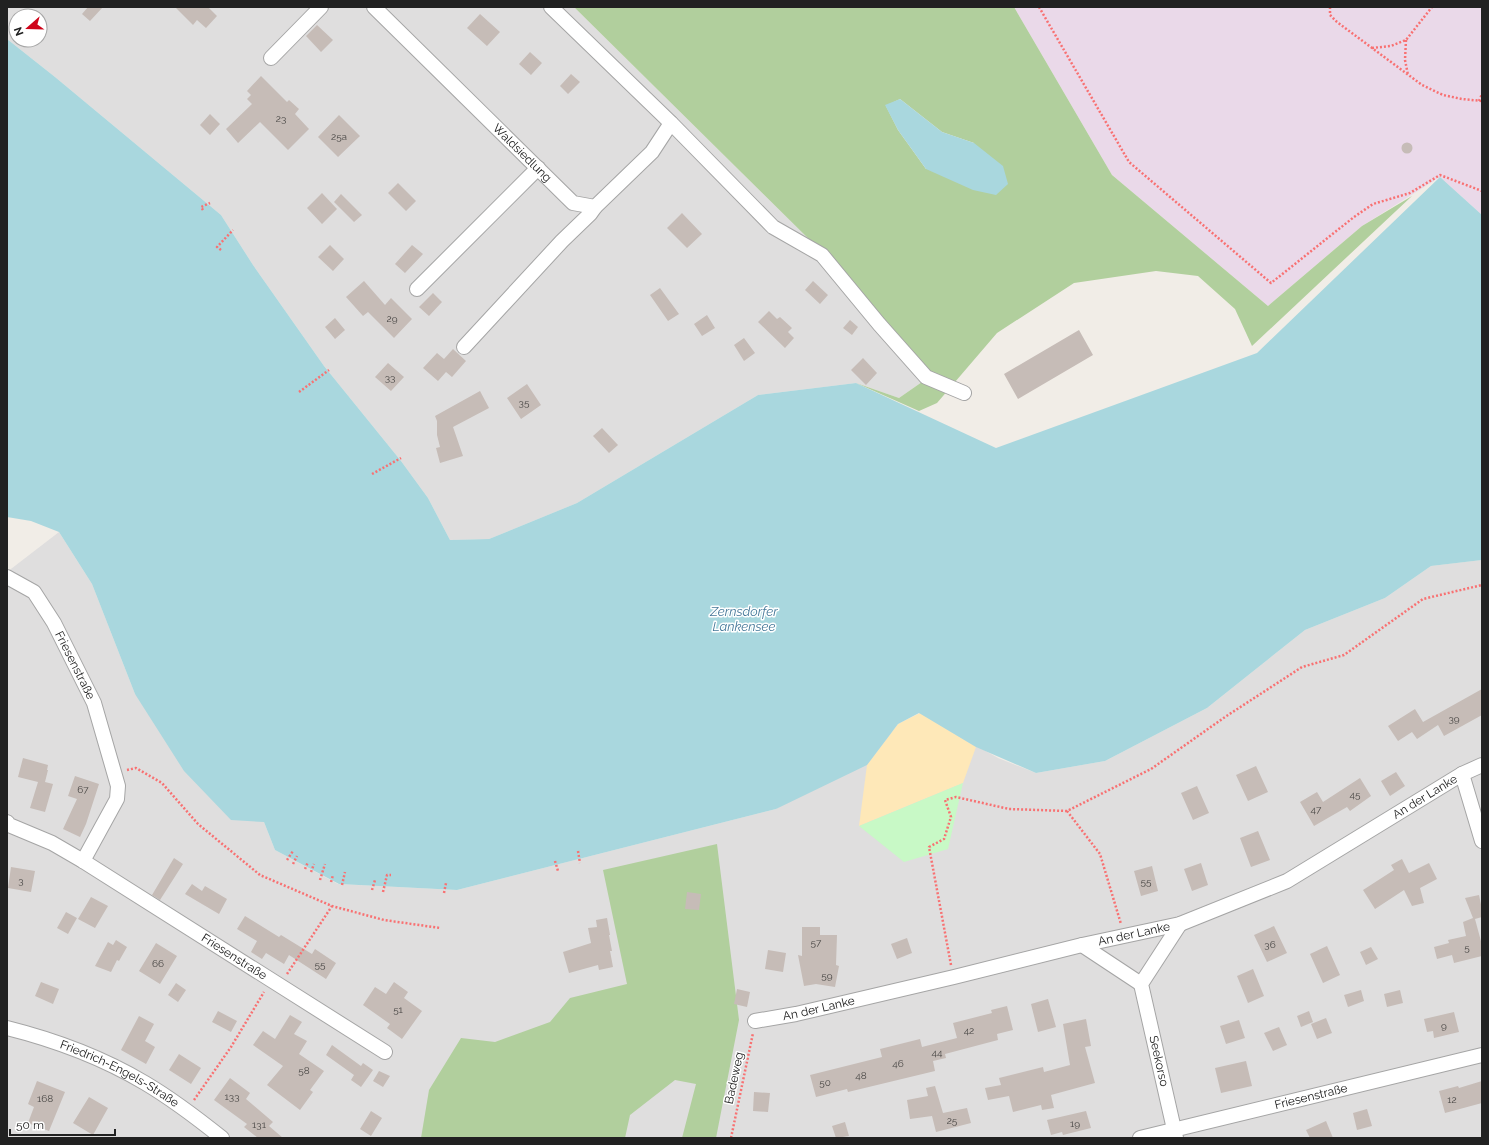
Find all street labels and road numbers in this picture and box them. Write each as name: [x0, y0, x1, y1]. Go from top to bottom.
street label: Waldsiedlung: [490, 121, 555, 185]
street label: Friesenstraße: [52, 629, 98, 702]
street label: An der Lanke: [1390, 772, 1460, 822]
street label: An der Lanke: [1097, 919, 1171, 948]
street label: Friesenstraße: [199, 931, 269, 982]
street label: An der Lanke: [782, 993, 856, 1023]
street label: Seekorso: [1146, 1034, 1172, 1088]
street label: Friedrich-Engels-Straße: [58, 1037, 182, 1110]
street label: Badeweg: [722, 1051, 746, 1105]
street label: Friesenstraße: [1273, 1081, 1349, 1112]

